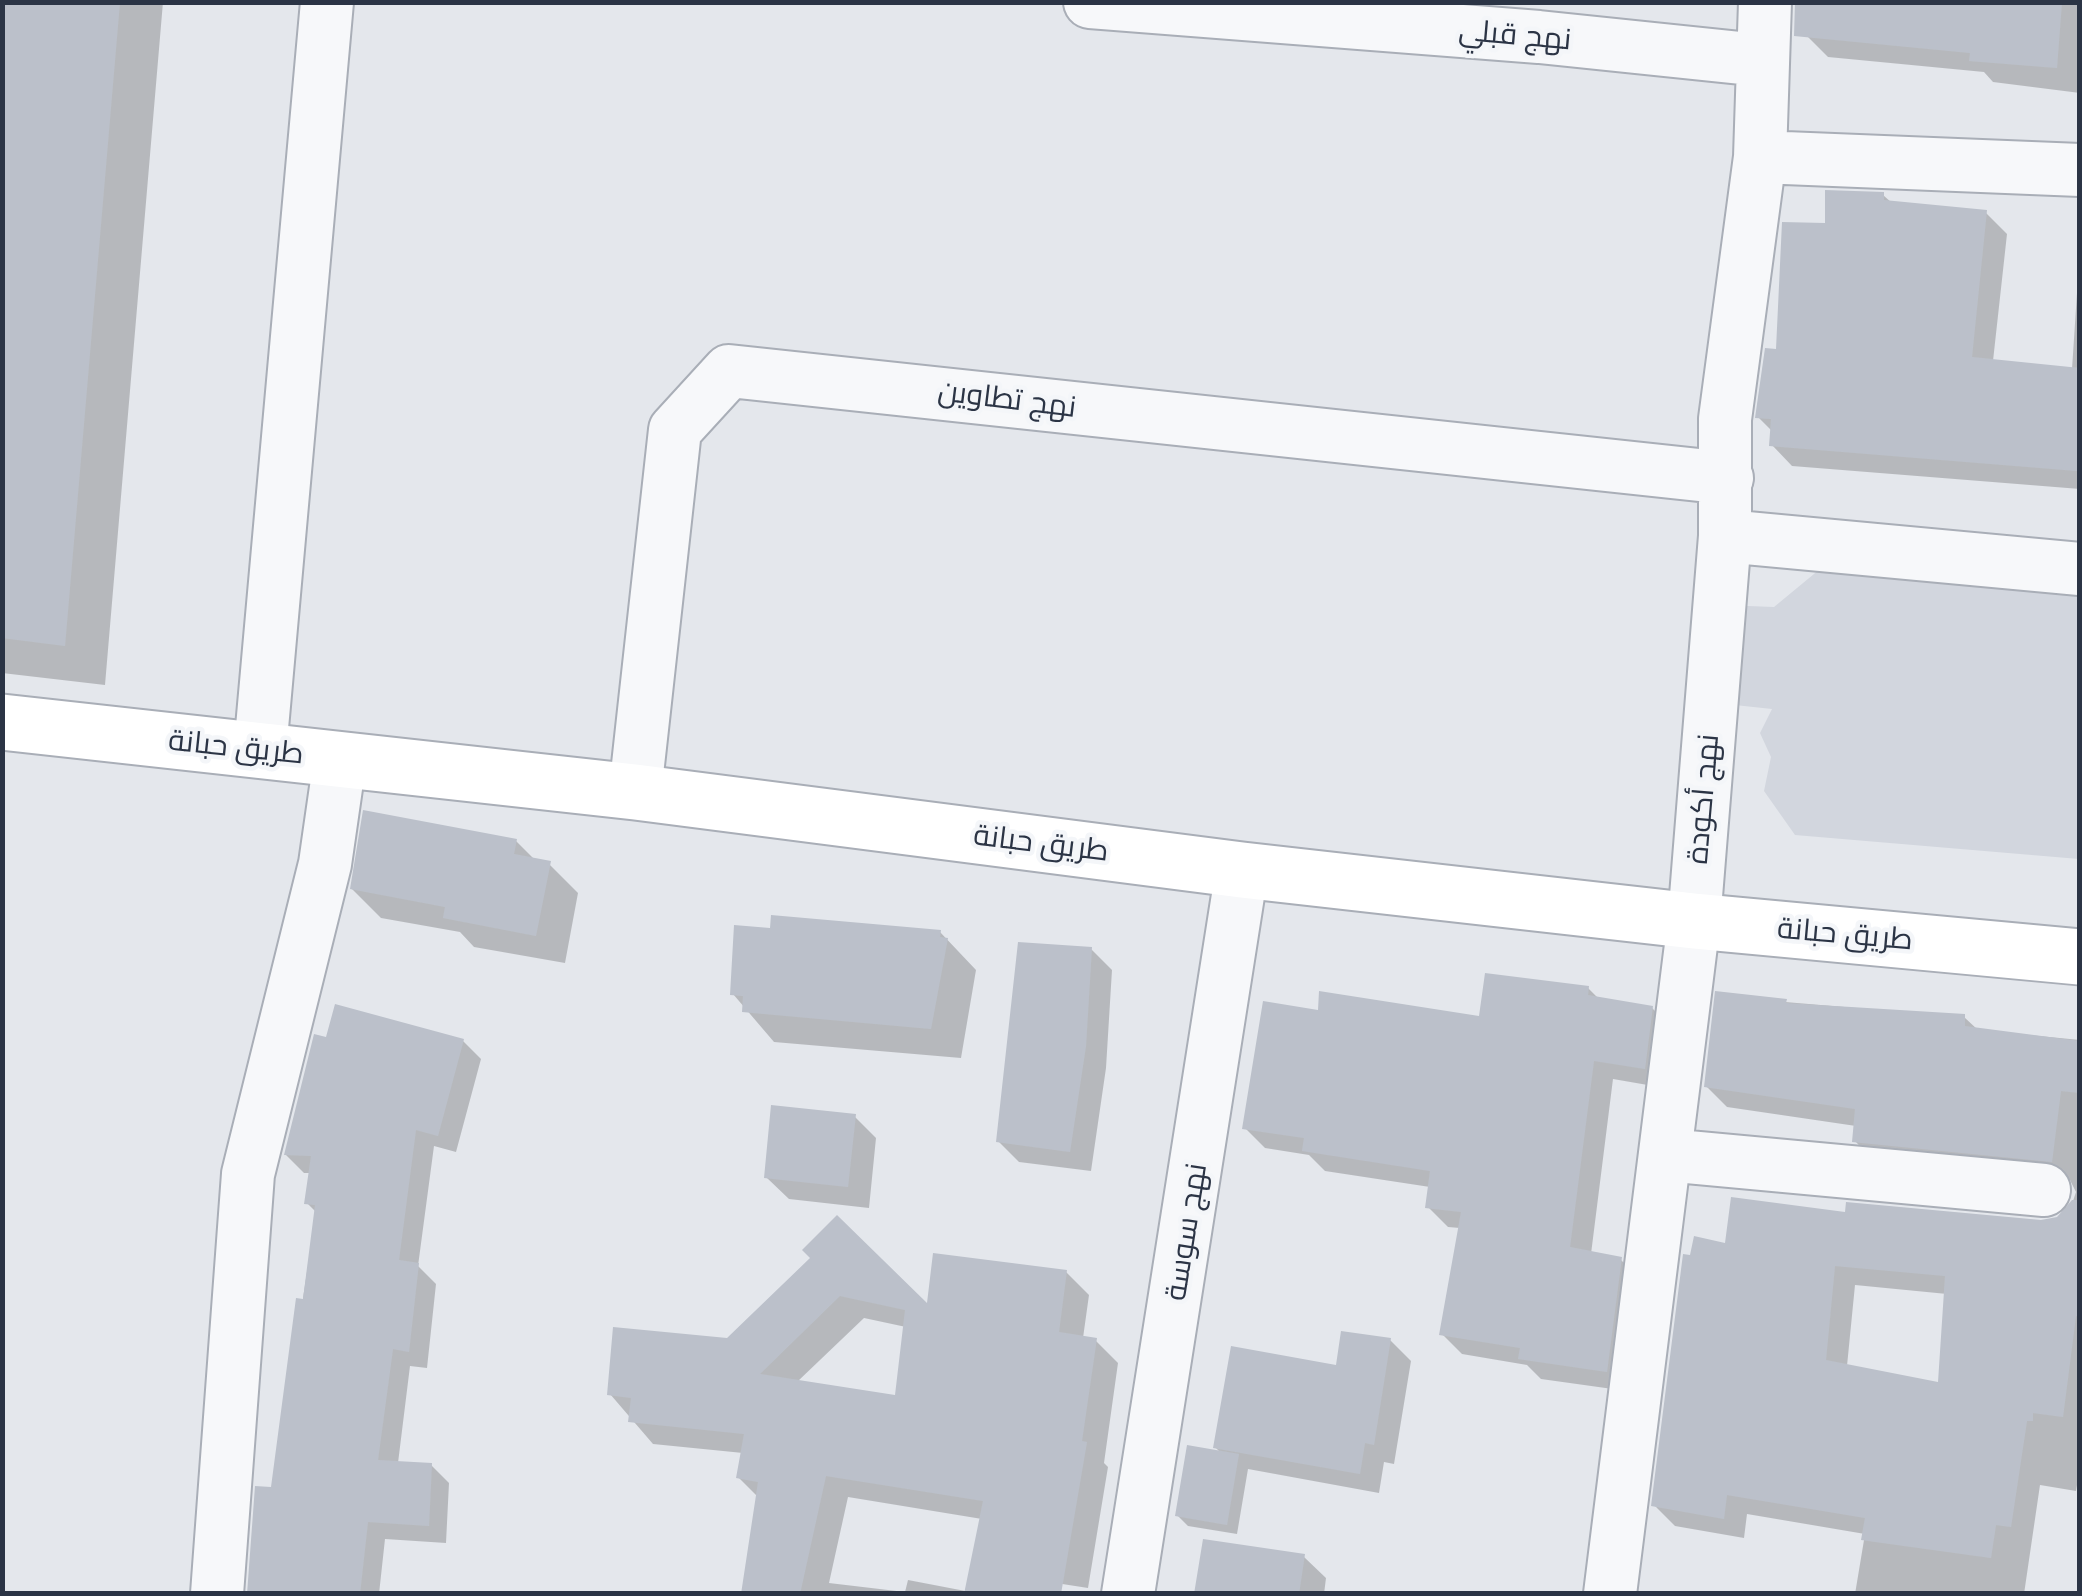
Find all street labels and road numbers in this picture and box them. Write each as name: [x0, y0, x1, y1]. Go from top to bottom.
street label: نهج قبلي: [1457, 13, 1573, 59]
street label: نهج تطاوين: [936, 374, 1078, 426]
street label: طريق حبانة: [166, 723, 306, 773]
street label: نهج أكودة: [1680, 732, 1728, 866]
street label: طريق حبانة: [971, 818, 1111, 870]
street label: طريق حبانة: [1776, 911, 1914, 959]
street label: نهج سوسة: [1158, 1161, 1216, 1303]

